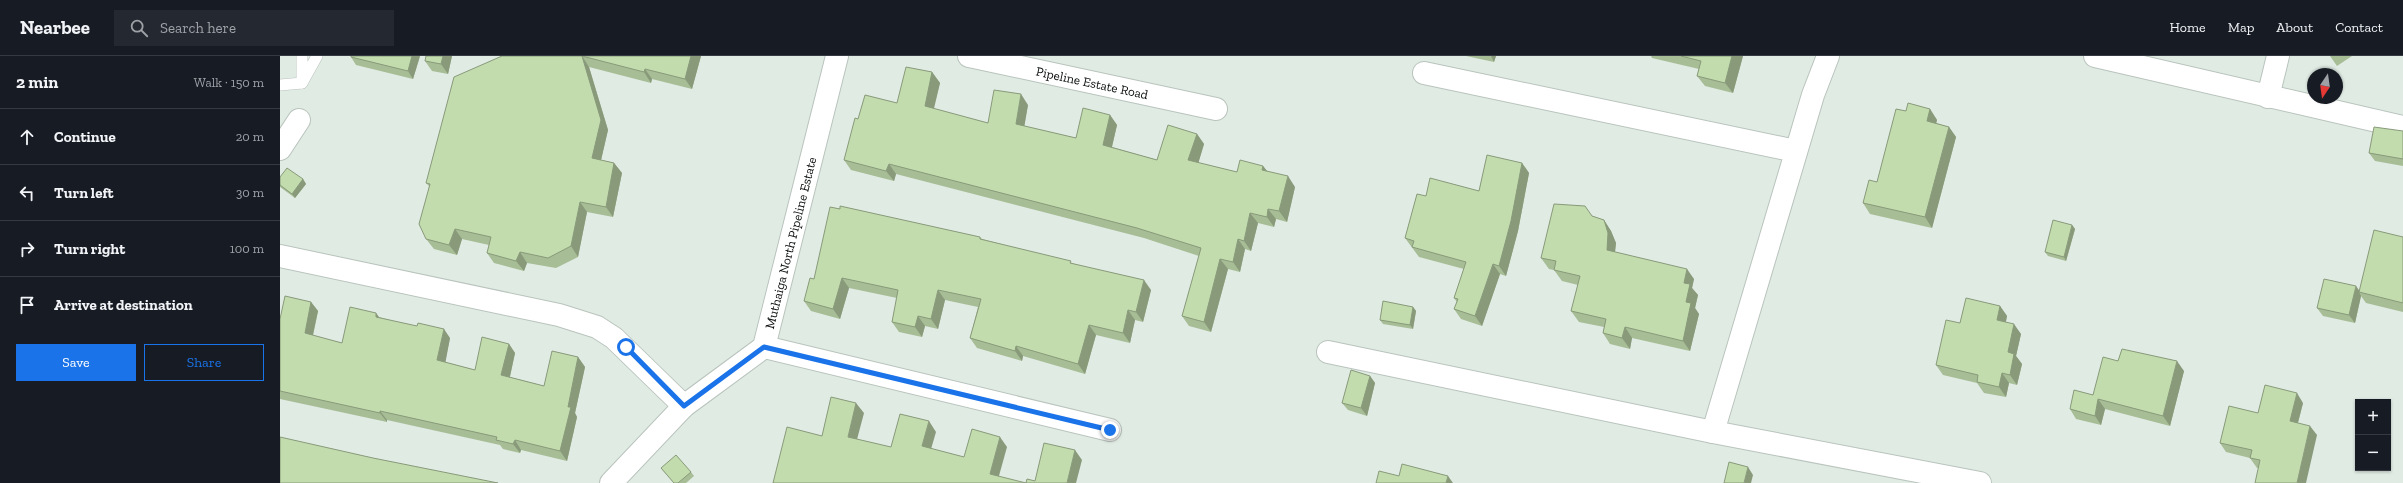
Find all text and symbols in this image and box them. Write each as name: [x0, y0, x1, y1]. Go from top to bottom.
search box: [114, 10, 394, 46]
text: Nearbee: [20, 16, 90, 39]
icon: search: [128, 17, 150, 39]
text: Search here: [160, 19, 236, 37]
text: Home: [2170, 19, 2206, 36]
text: Map: [2228, 19, 2254, 36]
text: About: [2276, 19, 2313, 36]
text: Contact: [2335, 19, 2383, 36]
street label: Pipeline Estate Road: [1035, 63, 1150, 102]
north arrow: [2307, 68, 2343, 104]
text: 2 min: [16, 72, 58, 92]
text: Walk · 150 m: [194, 75, 264, 90]
icon: ahead: [16, 126, 38, 148]
text: Continue: [54, 128, 116, 146]
text: 20 m: [236, 129, 264, 144]
street label: Muthaiga North Pipeline Estate: [761, 155, 819, 330]
icon: left: [16, 182, 38, 204]
text: Turn left: [54, 184, 114, 202]
text: 30 m: [236, 185, 264, 200]
icon: right: [16, 238, 38, 260]
text: Turn right: [54, 240, 125, 258]
text: 100 m: [230, 241, 264, 256]
icon: arrive: [16, 294, 38, 316]
text: Arrive at destination: [54, 296, 193, 314]
route start: [617, 338, 635, 356]
button: Save: [16, 344, 136, 381]
button: Share: [144, 344, 264, 381]
map controls: [2355, 399, 2391, 471]
button: +: [2355, 399, 2391, 435]
route end: [1101, 421, 1119, 439]
button: −: [2355, 435, 2391, 471]

